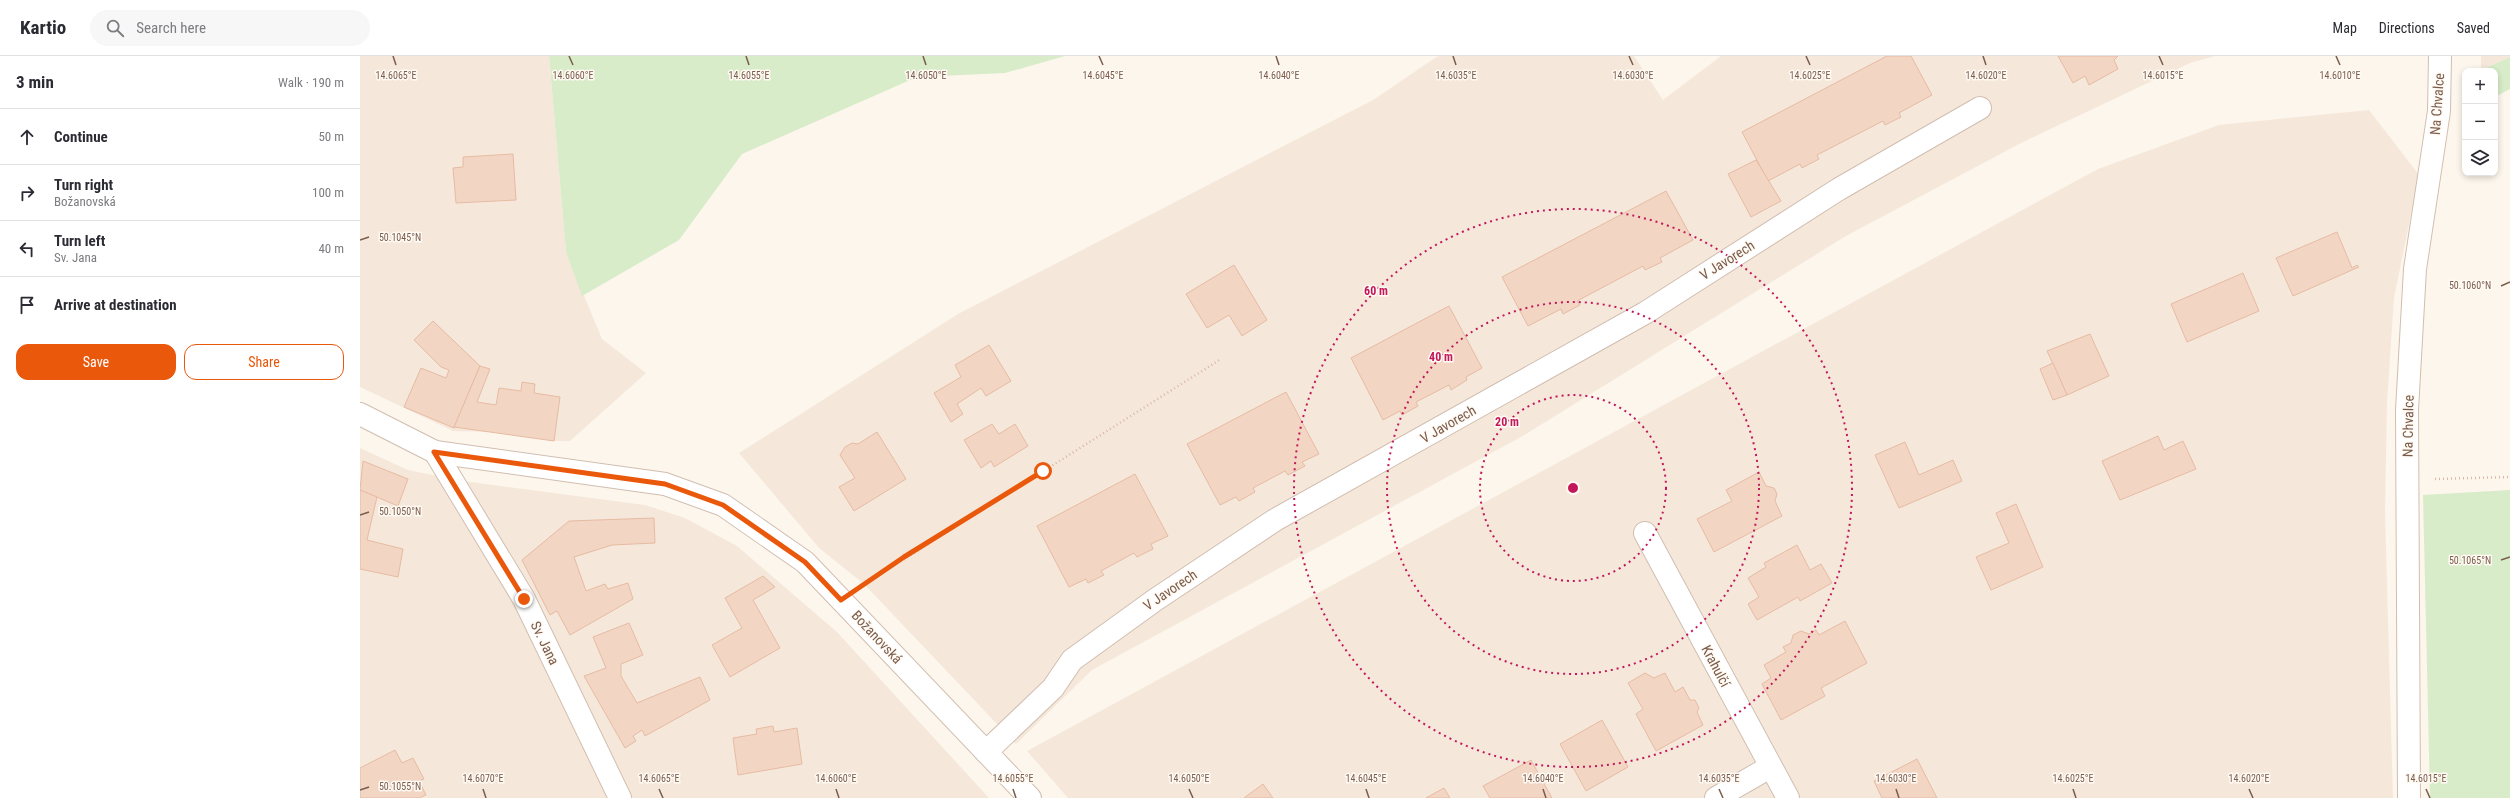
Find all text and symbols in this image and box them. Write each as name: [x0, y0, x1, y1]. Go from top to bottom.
search box: [90, 10, 370, 46]
text: Kartio: [20, 16, 66, 39]
icon: search: [104, 17, 126, 39]
text: Search here: [136, 19, 206, 37]
text: Map: [2333, 20, 2357, 36]
text: Directions: [2379, 20, 2435, 36]
text: Saved: [2457, 20, 2490, 36]
map controls: [2462, 68, 2498, 176]
button: +: [2462, 68, 2498, 104]
text: 14.6065°E: [376, 70, 417, 81]
text: 14.6060°E: [553, 70, 594, 81]
text: 14.6055°E: [729, 70, 770, 81]
text: 14.6050°E: [906, 70, 947, 81]
text: 14.6045°E: [1083, 70, 1124, 81]
text: 14.6040°E: [1259, 70, 1300, 81]
text: 14.6035°E: [1436, 70, 1477, 81]
text: 14.6030°E: [1613, 70, 1654, 81]
text: 14.6025°E: [1790, 70, 1831, 81]
text: 14.6020°E: [1966, 70, 2007, 81]
text: 14.6015°E: [2143, 70, 2184, 81]
text: 14.6010°E: [2320, 70, 2361, 81]
text: 3 min: [16, 72, 54, 92]
street label: Na Chvalce: [2427, 72, 2447, 136]
text: Walk · 190 m: [278, 75, 344, 90]
button: −: [2462, 104, 2498, 140]
icon: ahead: [16, 126, 38, 148]
text: Continue: [54, 128, 108, 146]
text: 50 m: [318, 129, 344, 144]
button: layers: [2462, 140, 2498, 176]
text: Turn right: [54, 176, 113, 194]
icon: right: [16, 182, 38, 204]
text: 100 m: [312, 185, 344, 200]
text: Božanovská: [54, 194, 116, 209]
text: Turn left: [54, 232, 105, 250]
text: 50.1045°N: [379, 232, 421, 243]
street label: V Javorech: [1697, 237, 1757, 283]
icon: left: [16, 238, 38, 260]
text: 40 m: [318, 241, 344, 256]
text: Sv. Jana: [54, 250, 97, 265]
text: 50.1060°N: [2449, 280, 2491, 291]
text: 60 m: [1364, 284, 1388, 298]
icon: arrive: [16, 294, 38, 316]
text: Arrive at destination: [54, 296, 177, 314]
button: Save: [16, 344, 176, 380]
button: Share: [184, 344, 344, 380]
text: 40 m: [1429, 350, 1453, 364]
street label: Na Chvalce: [2399, 394, 2417, 457]
street label: V Javorech: [1417, 402, 1479, 446]
text: 20 m: [1495, 415, 1519, 429]
route start: [1034, 462, 1052, 480]
centre of rings: [1566, 481, 1580, 495]
text: 50.1050°N: [379, 506, 421, 517]
text: 50.1065°N: [2449, 555, 2491, 566]
street label: V Javorech: [1140, 566, 1200, 614]
route end: [515, 590, 533, 608]
street label: Božanovská: [848, 607, 906, 667]
street label: Sv. Jana: [528, 619, 562, 667]
street label: Krahulčí: [1698, 642, 1734, 690]
text: 14.6070°E: [463, 773, 504, 784]
text: 14.6065°E: [639, 773, 680, 784]
text: 14.6060°E: [816, 773, 857, 784]
text: 14.6055°E: [993, 773, 1034, 784]
text: 14.6050°E: [1169, 773, 1210, 784]
text: 14.6045°E: [1346, 773, 1387, 784]
text: 14.6040°E: [1523, 773, 1564, 784]
text: 14.6035°E: [1699, 773, 1740, 784]
text: 14.6030°E: [1876, 773, 1917, 784]
text: 14.6025°E: [2053, 773, 2094, 784]
text: 14.6020°E: [2229, 773, 2270, 784]
text: 14.6015°E: [2406, 773, 2447, 784]
text: 50.1055°N: [379, 781, 421, 792]

